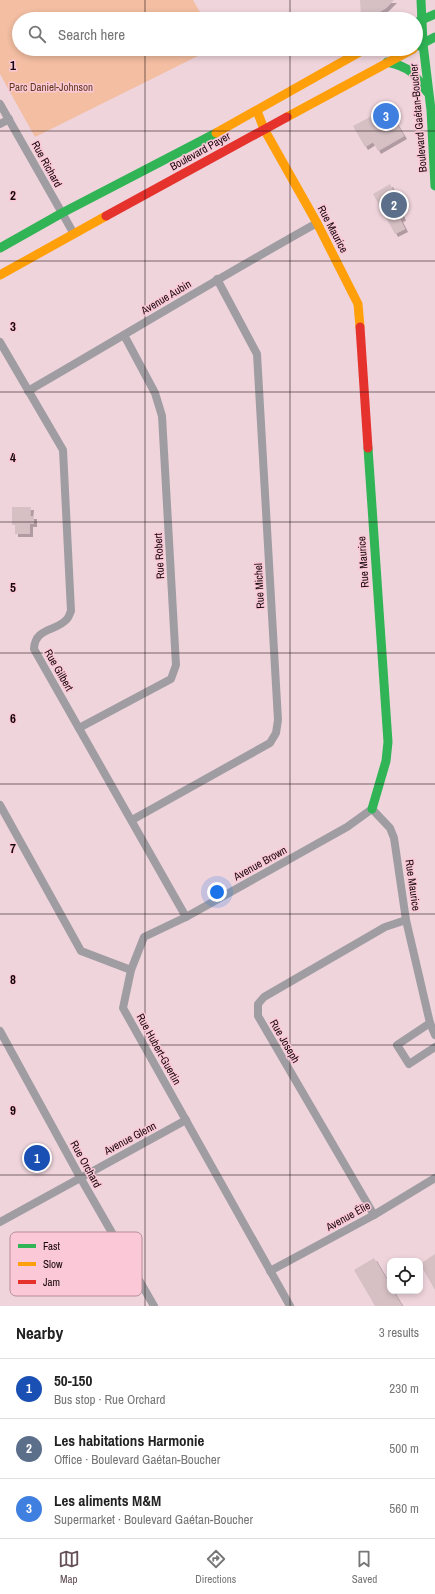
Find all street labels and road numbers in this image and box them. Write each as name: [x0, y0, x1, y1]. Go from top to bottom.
street label: Boulevard Gaétan-Boucher: [406, 63, 430, 173]
street label: Boulevard Payer: [167, 129, 233, 173]
street label: Rue Richard: [29, 138, 65, 190]
street label: Rue Maurice: [315, 203, 351, 255]
street label: Avenue Aubin: [138, 277, 194, 318]
street label: Rue Robert: [151, 532, 167, 579]
street label: Rue Maurice: [354, 536, 372, 588]
street label: Rue Michel: [251, 563, 267, 609]
street label: Rue Gilbert: [41, 647, 77, 694]
street label: Avenue Brown: [230, 843, 289, 884]
street label: Rue Maurice: [402, 858, 424, 912]
street label: Rue Hubert-Guertin: [134, 1011, 184, 1087]
street label: Rue Joseph: [267, 1017, 303, 1065]
street label: Avenue Glenn: [101, 1118, 158, 1158]
street label: Rue Orchard: [67, 1138, 105, 1190]
street label: Avenue Élie: [323, 1198, 373, 1234]

